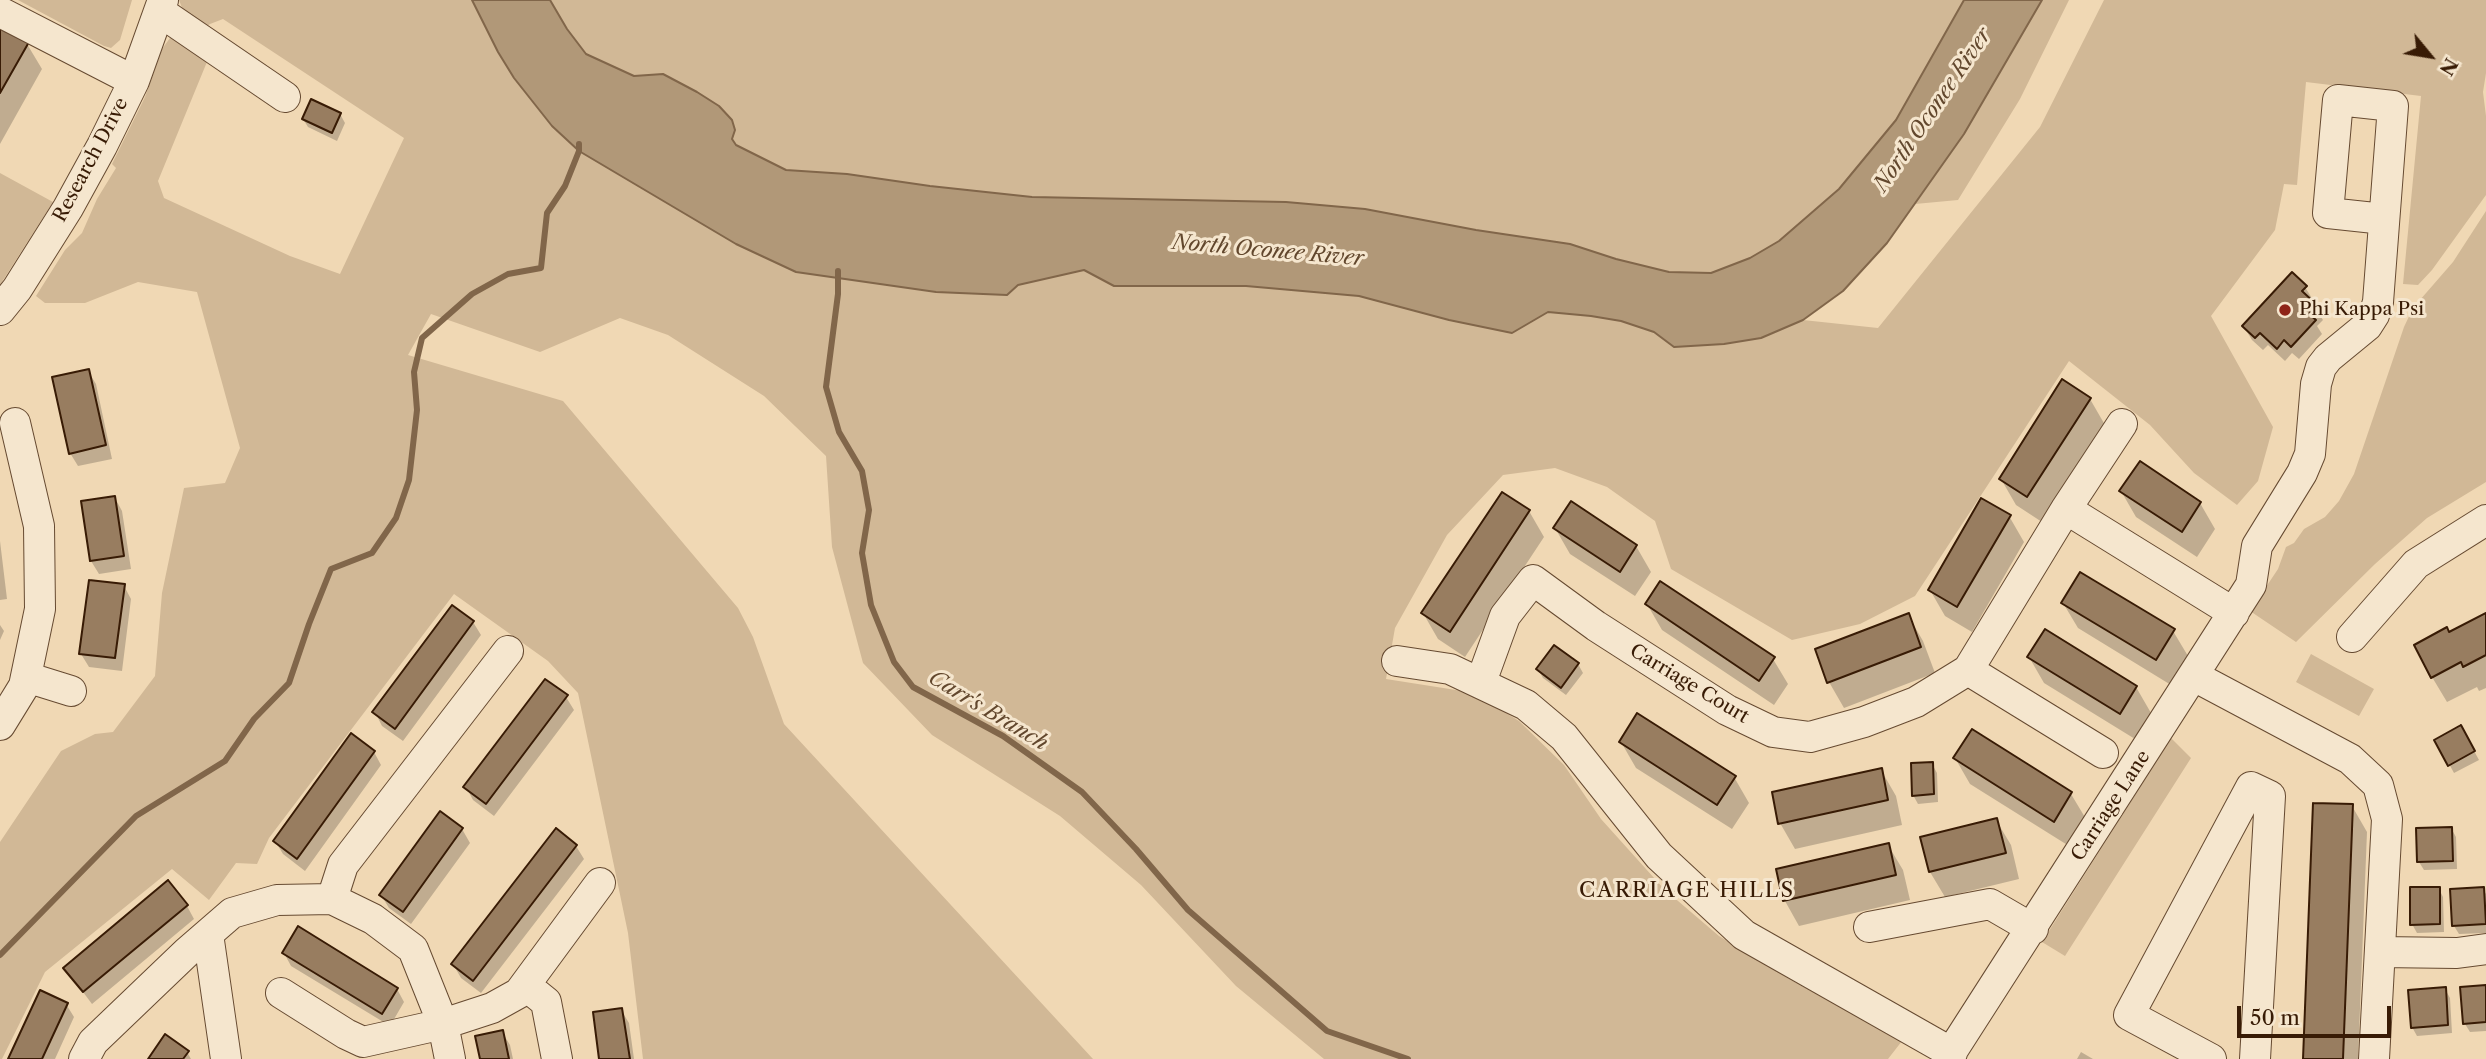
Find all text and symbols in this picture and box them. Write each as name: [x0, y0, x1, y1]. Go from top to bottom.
north arrow: [2395, 21, 2465, 91]
water label: North Oconee River: [1869, 23, 1997, 197]
text: N: [2435, 54, 2463, 80]
street label: Research Drive: [49, 94, 133, 226]
water label: North Oconee River: [1171, 230, 1365, 272]
place label: Phi Kappa Psi: [2299, 299, 2424, 321]
marker: Phi Kappa Psi: [2277, 302, 2293, 318]
street label: Carriage Court: [1625, 640, 1753, 728]
water label: Carr's Branch: [924, 666, 1052, 756]
street label: Carriage Lane: [2067, 746, 2155, 866]
district label: CARRIAGE HILLS: [1581, 878, 1793, 904]
scale bar: [2241, 992, 2395, 1036]
text: 50 m: [2250, 1005, 2300, 1030]

